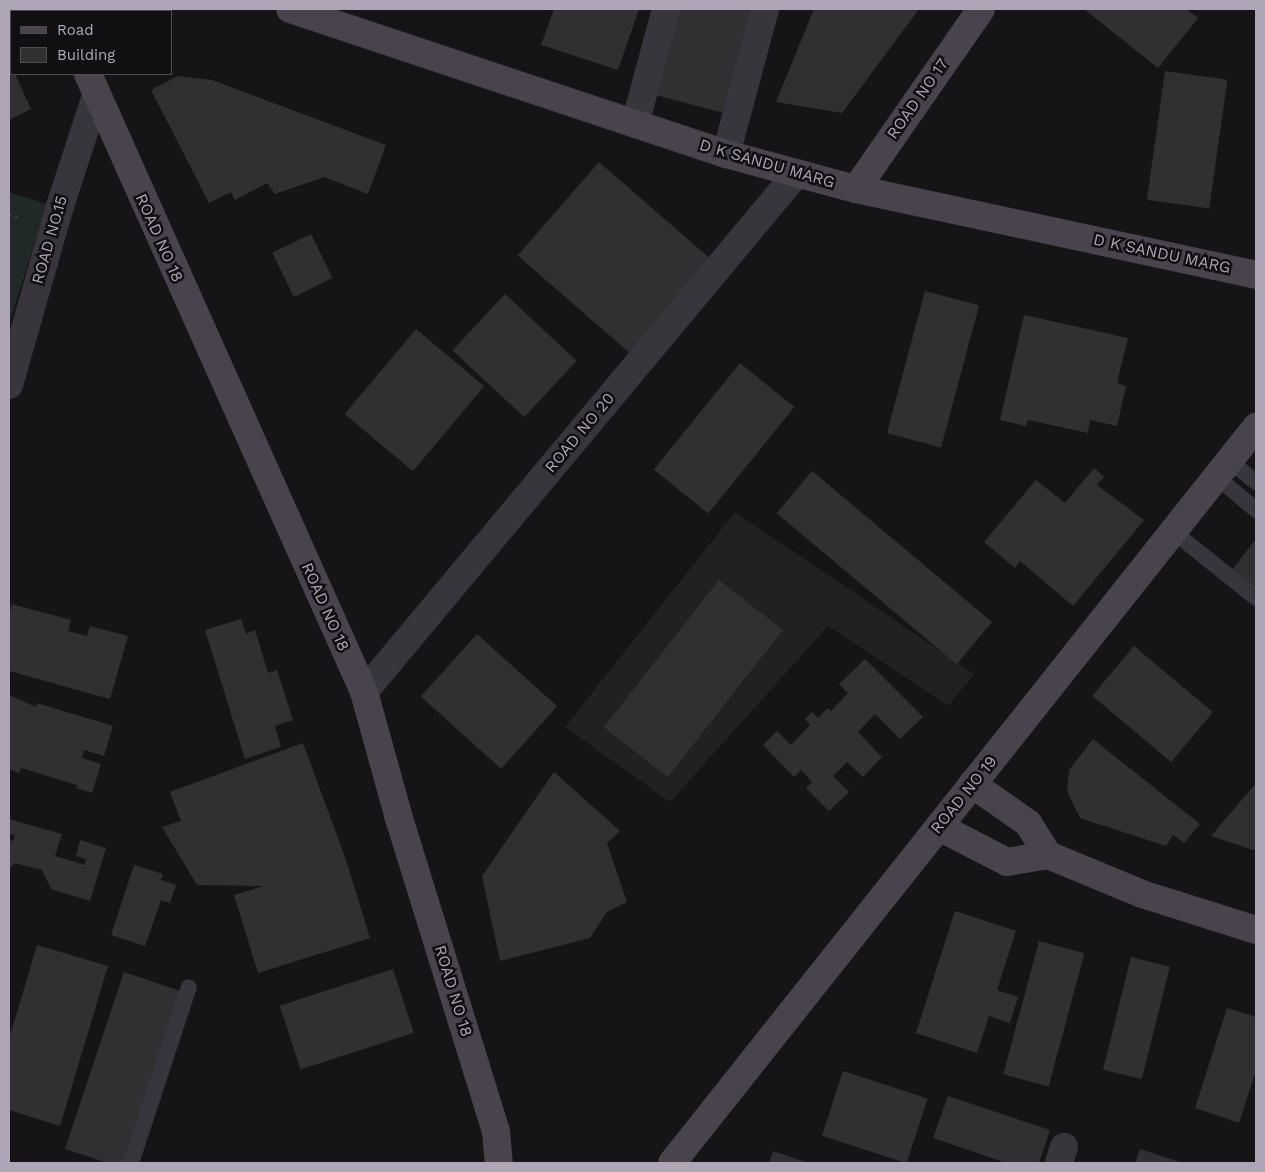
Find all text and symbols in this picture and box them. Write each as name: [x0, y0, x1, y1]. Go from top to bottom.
legend: [10, 10, 172, 75]
text: Road: [57, 21, 94, 39]
text: Building: [57, 46, 115, 64]
street label: ROAD NO 17: [883, 55, 953, 143]
street label: D K SANDU MARG: [697, 135, 837, 193]
street label: ROAD NO 18: [131, 191, 187, 285]
street label: ROAD NO.15: [28, 194, 72, 286]
street label: D K SANDU MARG: [1092, 230, 1232, 278]
street label: ROAD NO 20: [541, 389, 619, 477]
street label: ROAD NO 18: [297, 560, 353, 654]
street label: ROAD NO 19: [927, 752, 1001, 838]
street label: ROAD NO 18: [430, 943, 476, 1039]

